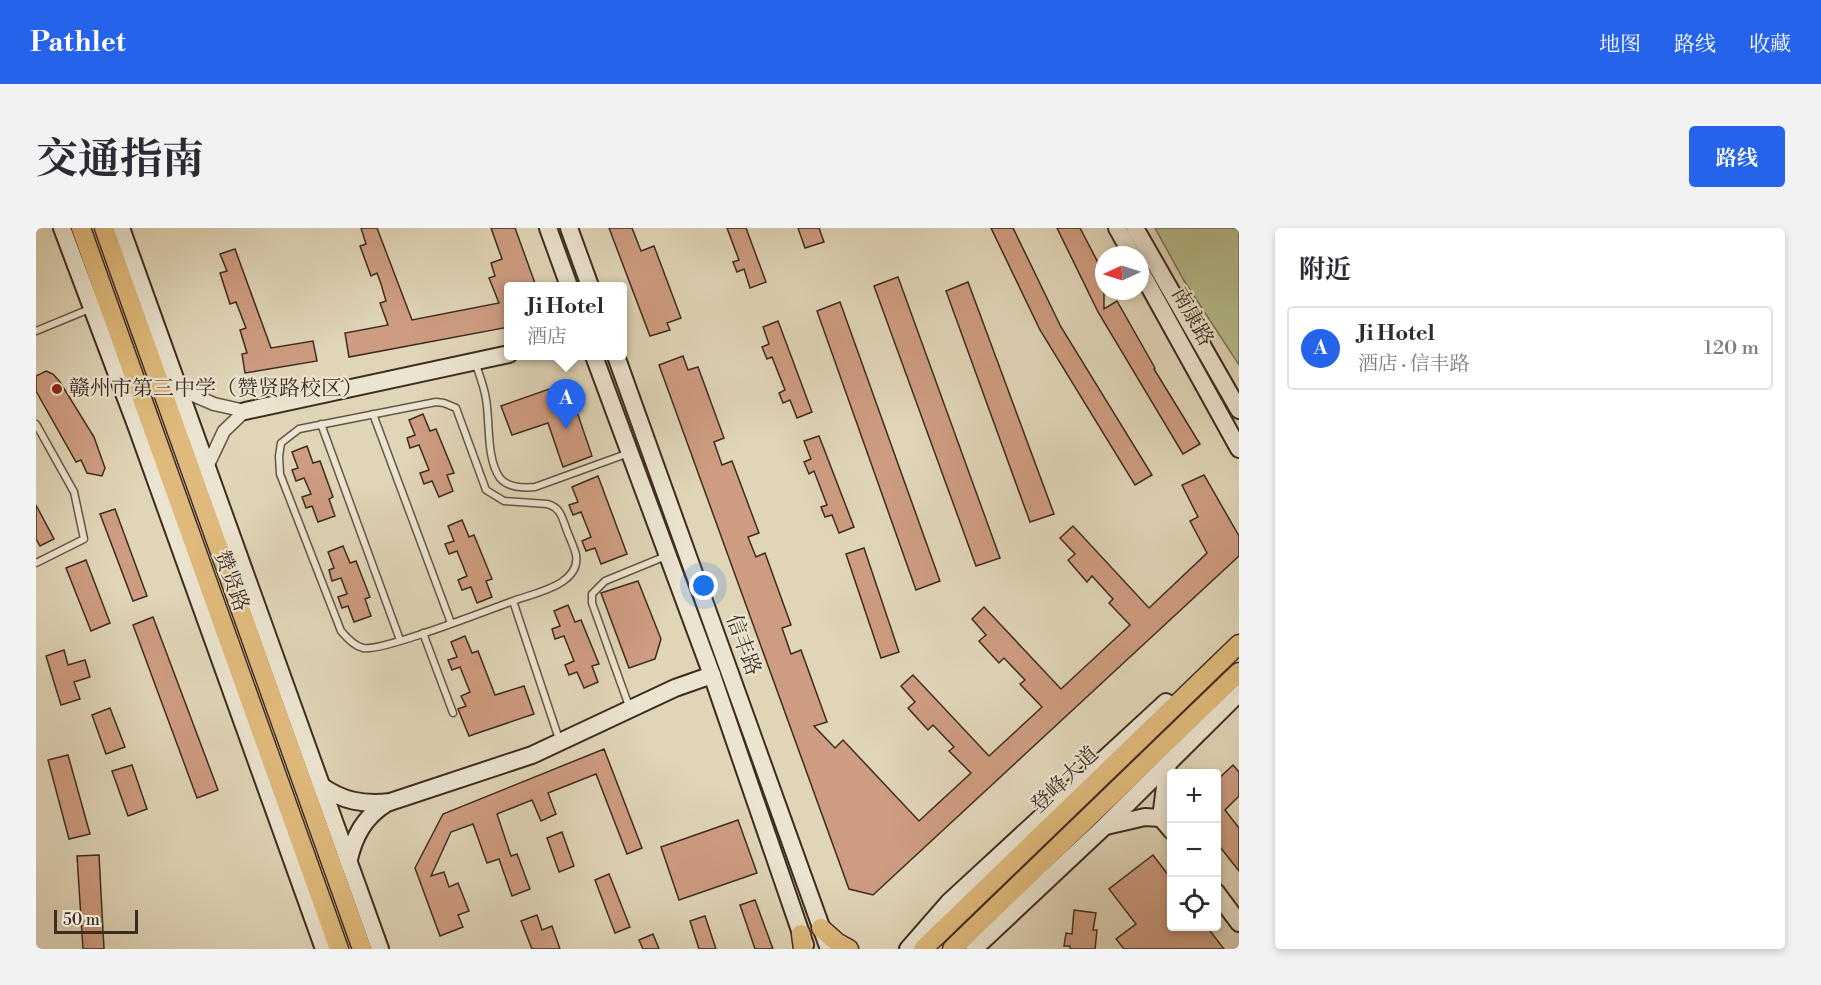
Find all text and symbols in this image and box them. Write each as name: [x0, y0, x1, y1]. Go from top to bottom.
text: Pathlet: [30, 25, 126, 60]
text: 地图: [1599, 32, 1641, 58]
text: 路线: [1674, 32, 1716, 58]
text: 收藏: [1749, 32, 1791, 58]
button: 路线: [1689, 126, 1785, 187]
text: 交通指南: [36, 134, 204, 187]
north arrow: [1095, 246, 1149, 300]
text: 附近: [1299, 254, 1351, 286]
popup: [504, 282, 627, 360]
street label: 南康路: [1165, 283, 1219, 351]
text: Ji Hotel: [527, 293, 604, 320]
text: Ji Hotel: [1358, 320, 1435, 347]
text: 酒店: [527, 325, 567, 350]
text: A: [1313, 336, 1328, 361]
text: 120 m: [1704, 336, 1759, 361]
text: 酒店 · 信丰路: [1358, 352, 1470, 377]
place label: 赣州市第三中学（赞贤路校区）: [69, 376, 363, 402]
pin: A: [546, 380, 586, 429]
marker: 赣州市第三中学（赞贤路校区）: [50, 382, 64, 396]
street label: 赞贤路: [208, 547, 254, 615]
your location: [689, 571, 718, 600]
street label: 信丰路: [720, 611, 766, 679]
street label: 登峰大道: [1026, 741, 1104, 819]
map controls: [1167, 769, 1221, 931]
button: +: [1167, 769, 1221, 823]
button: −: [1167, 823, 1221, 877]
button: locate: [1167, 877, 1221, 931]
scale bar: [54, 907, 138, 934]
text: 50 m: [63, 910, 100, 930]

